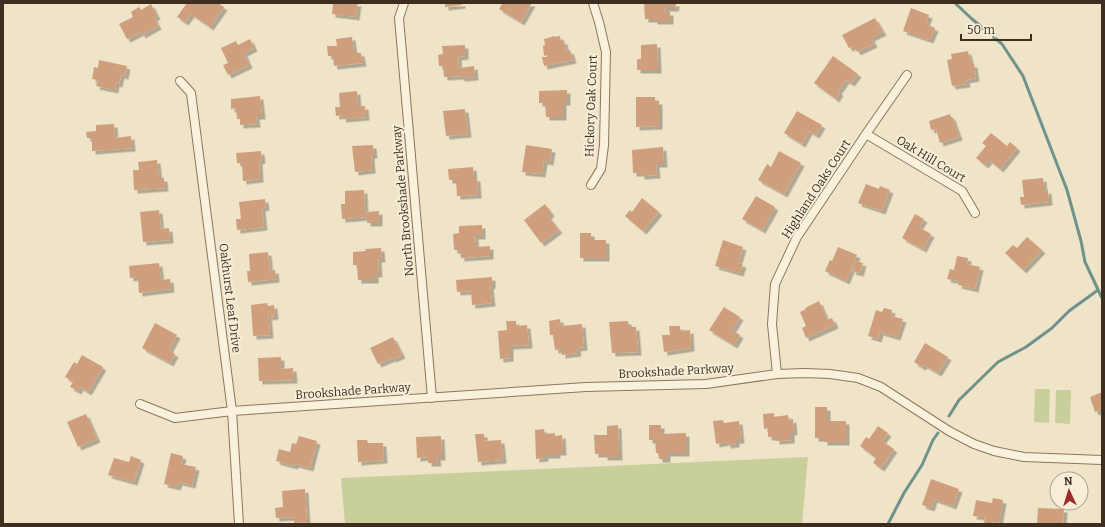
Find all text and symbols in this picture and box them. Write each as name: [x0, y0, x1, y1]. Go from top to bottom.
scale bar: [961, 16, 1031, 42]
text: 50 m: [967, 23, 996, 37]
street label: Hickory Oak Court: [582, 54, 600, 157]
street label: North Brookshade Parkway: [389, 124, 417, 277]
street label: Oak Hill Court: [894, 133, 969, 185]
street label: Highland Oaks Court: [779, 136, 854, 241]
street label: Oakhurst Leaf Drive: [216, 242, 244, 354]
street label: Brookshade Parkway: [618, 361, 735, 381]
street label: Brookshade Parkway: [295, 380, 412, 402]
north arrow: [1049, 471, 1089, 511]
text: N: [1064, 475, 1074, 488]

